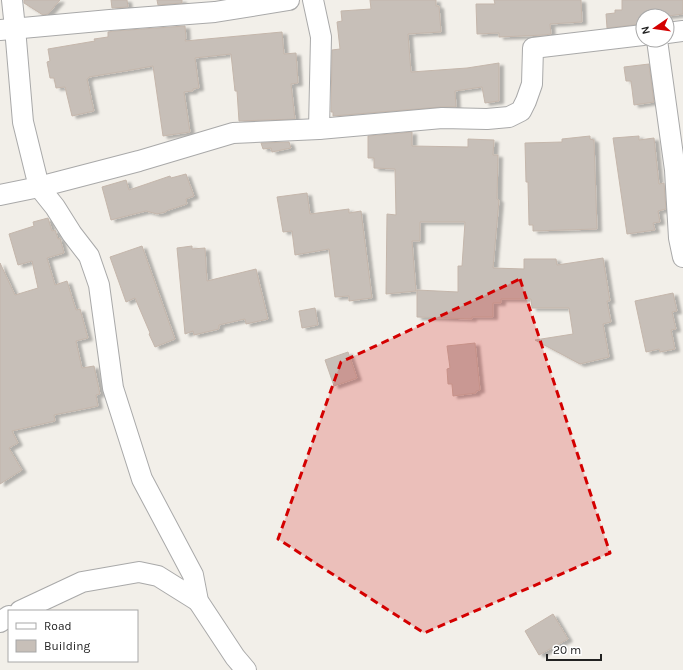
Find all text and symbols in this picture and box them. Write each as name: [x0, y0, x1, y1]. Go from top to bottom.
north arrow: [635, 8, 675, 48]
text: N: [639, 25, 653, 35]
legend: [8, 610, 138, 662]
text: Road: [44, 619, 72, 633]
scale bar: [547, 636, 601, 662]
text: Building: [44, 639, 91, 653]
text: 20 m: [553, 643, 581, 657]

